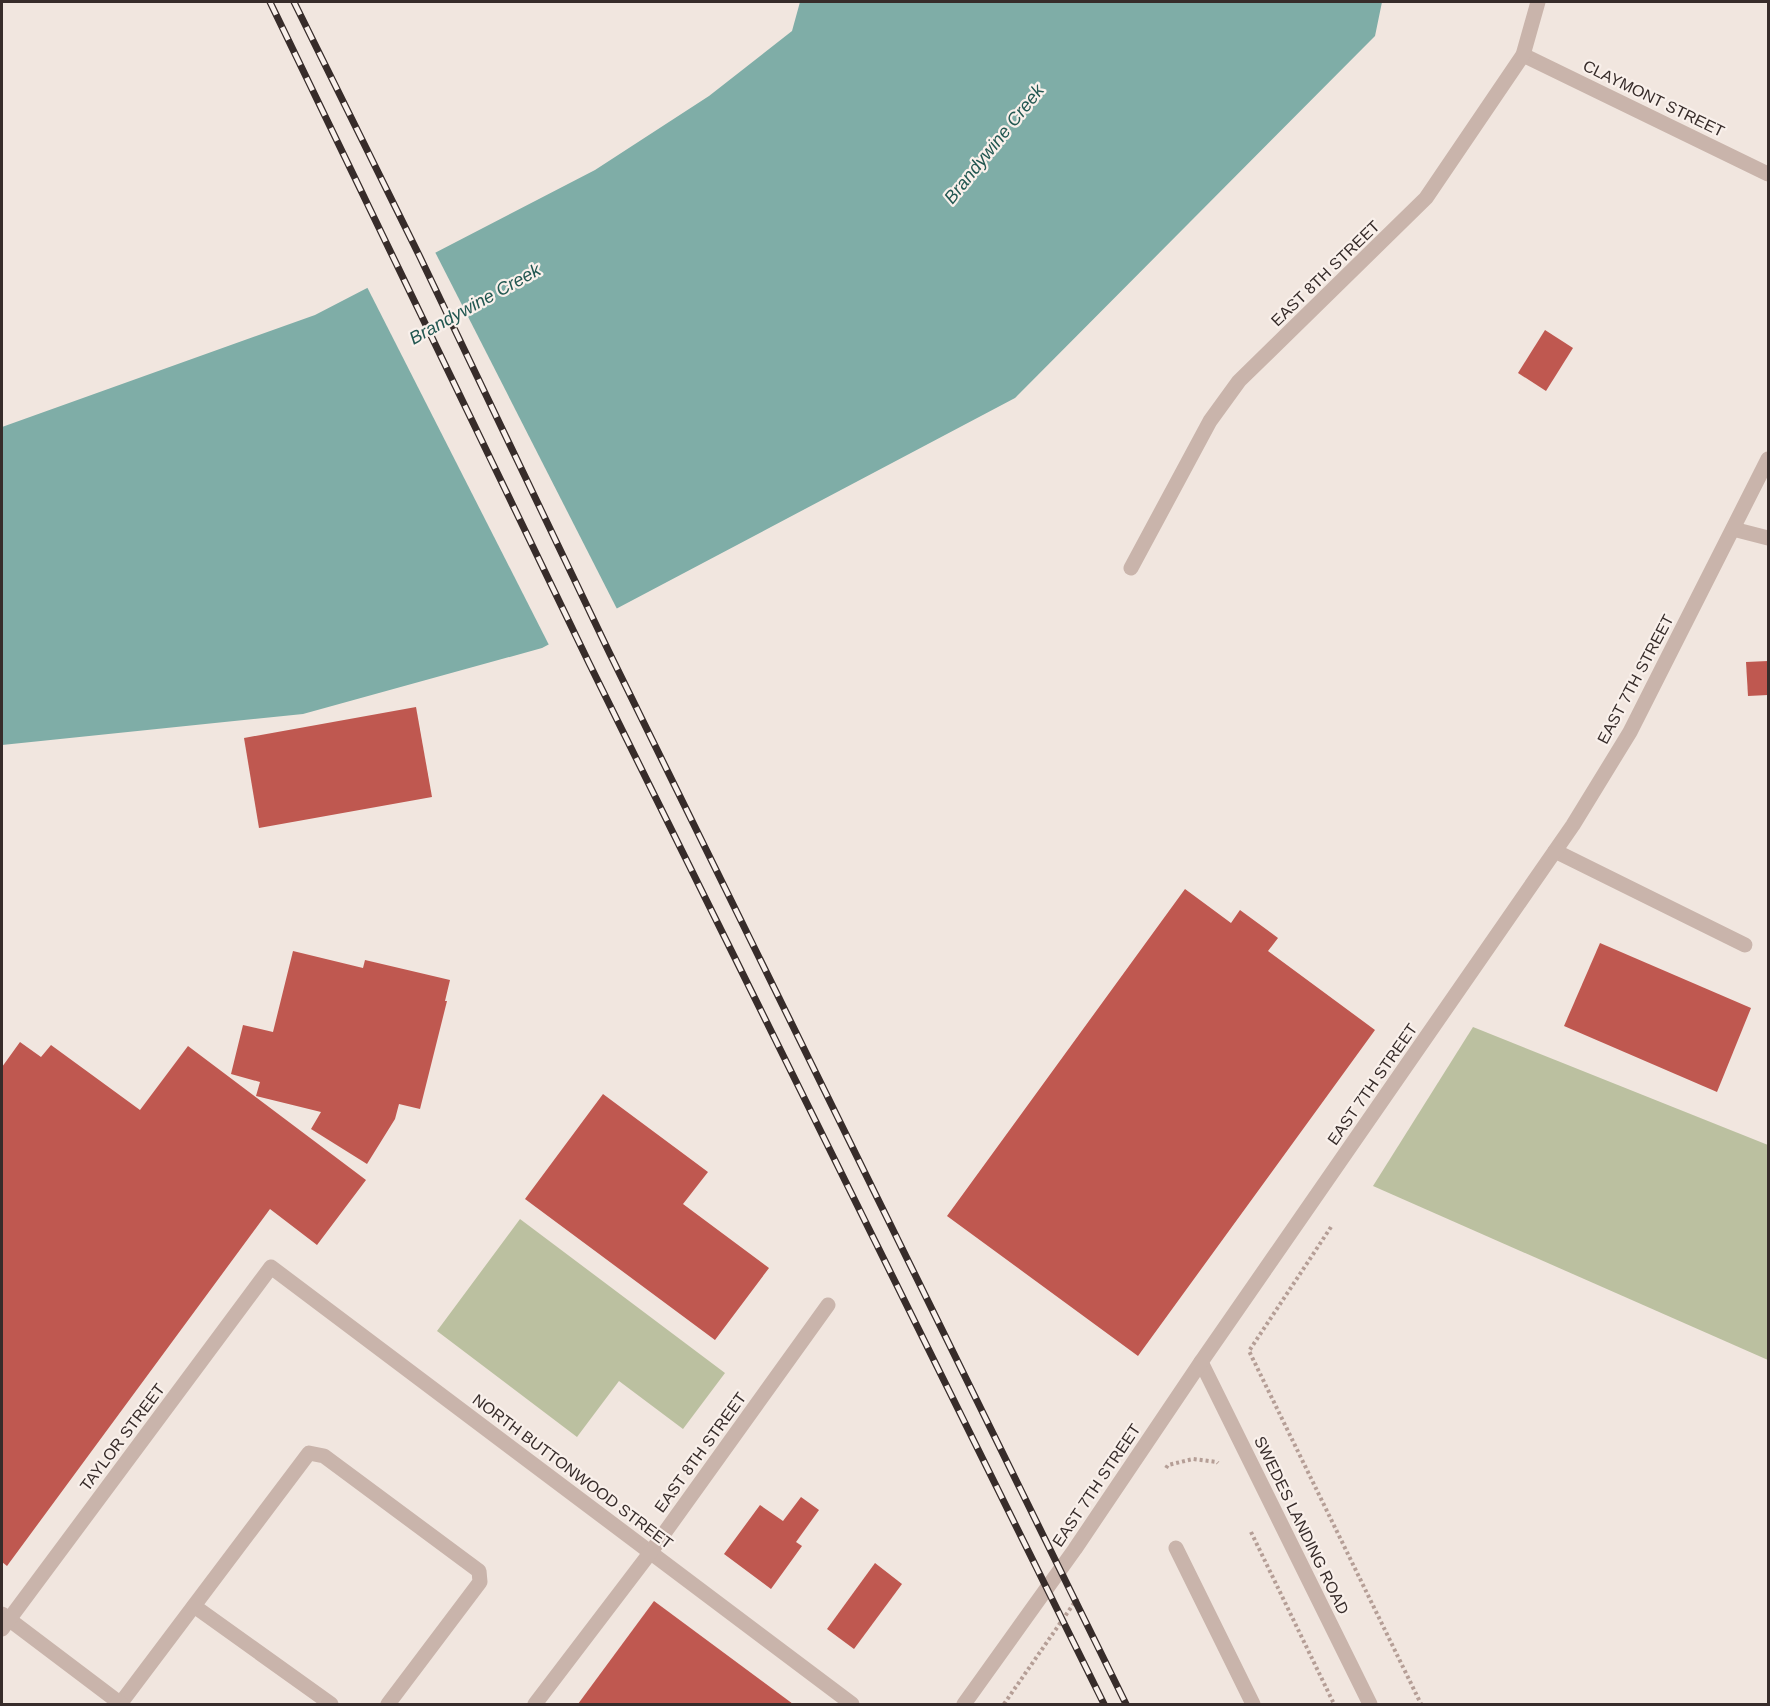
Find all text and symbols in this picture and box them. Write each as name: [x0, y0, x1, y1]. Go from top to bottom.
street label: CLAYMONT STREET: [1580, 57, 1727, 140]
water label: Brandywine Creek: [940, 80, 1049, 207]
street label: EAST 8TH STREET: [1268, 217, 1383, 329]
water label: Brandywine Creek: [406, 259, 545, 348]
street label: EAST 7TH STREET: [1594, 612, 1677, 747]
street label: EAST 7TH STREET: [1324, 1020, 1421, 1148]
street label: TAYLOR STREET: [77, 1380, 168, 1494]
street label: EAST 8TH STREET: [651, 1389, 750, 1515]
street label: NORTH BUTTONWOOD STREET: [469, 1391, 676, 1552]
street label: EAST 7TH STREET: [1049, 1421, 1144, 1550]
street label: SWEDES LANDING ROAD: [1251, 1434, 1352, 1617]

